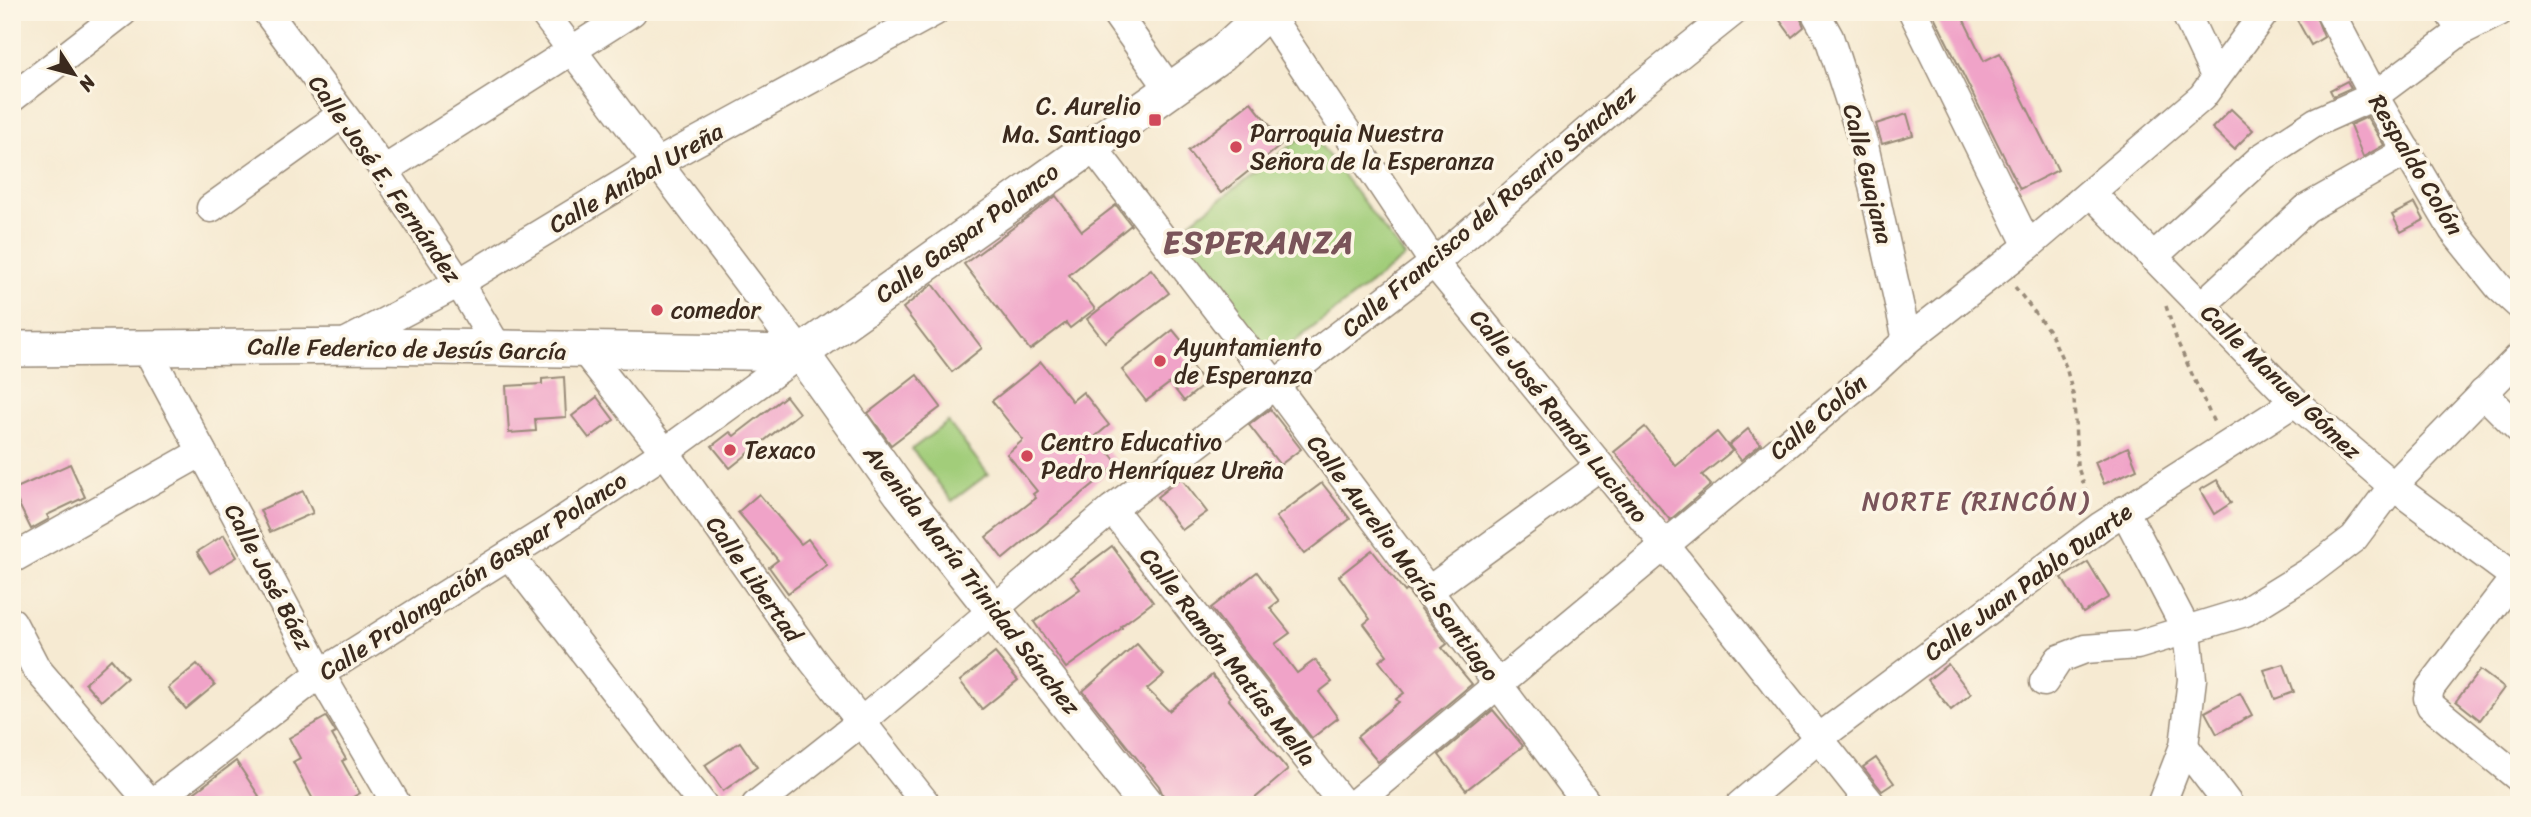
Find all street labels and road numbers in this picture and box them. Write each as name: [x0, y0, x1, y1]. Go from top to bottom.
street label: Calle José E. Fernández: [297, 66, 473, 293]
street label: Calle Francisco del Rosario Sánchez: [1331, 74, 1647, 348]
street label: Respaldo Colón: [2357, 86, 2475, 244]
street label: Calle Guajana: [1830, 99, 1906, 249]
street label: Calle Aníbal Ureña: [541, 110, 732, 245]
street label: Calle Gaspar Polanco: [866, 151, 1068, 315]
street label: Calle Manuel Gómez: [2190, 293, 2372, 471]
street label: Calle José Ramón Luciano: [1459, 299, 1659, 533]
street label: Calle Federico de Jesús García: [247, 325, 567, 373]
street label: Calle Colón: [1759, 363, 1877, 471]
street label: Calle Aurelio María Santiago: [1296, 425, 1511, 691]
street label: Avenida María Trinidad Sánchez: [852, 434, 1092, 725]
street label: Calle Prolongación Gaspar Polanco: [310, 460, 636, 692]
street label: Calle Juan Pablo Duarte: [1915, 491, 2142, 672]
street label: Calle José Báez: [212, 496, 326, 659]
street label: Calle Libertad: [695, 507, 814, 652]
street label: Calle Ramón Matías Mella: [1129, 538, 1327, 776]

